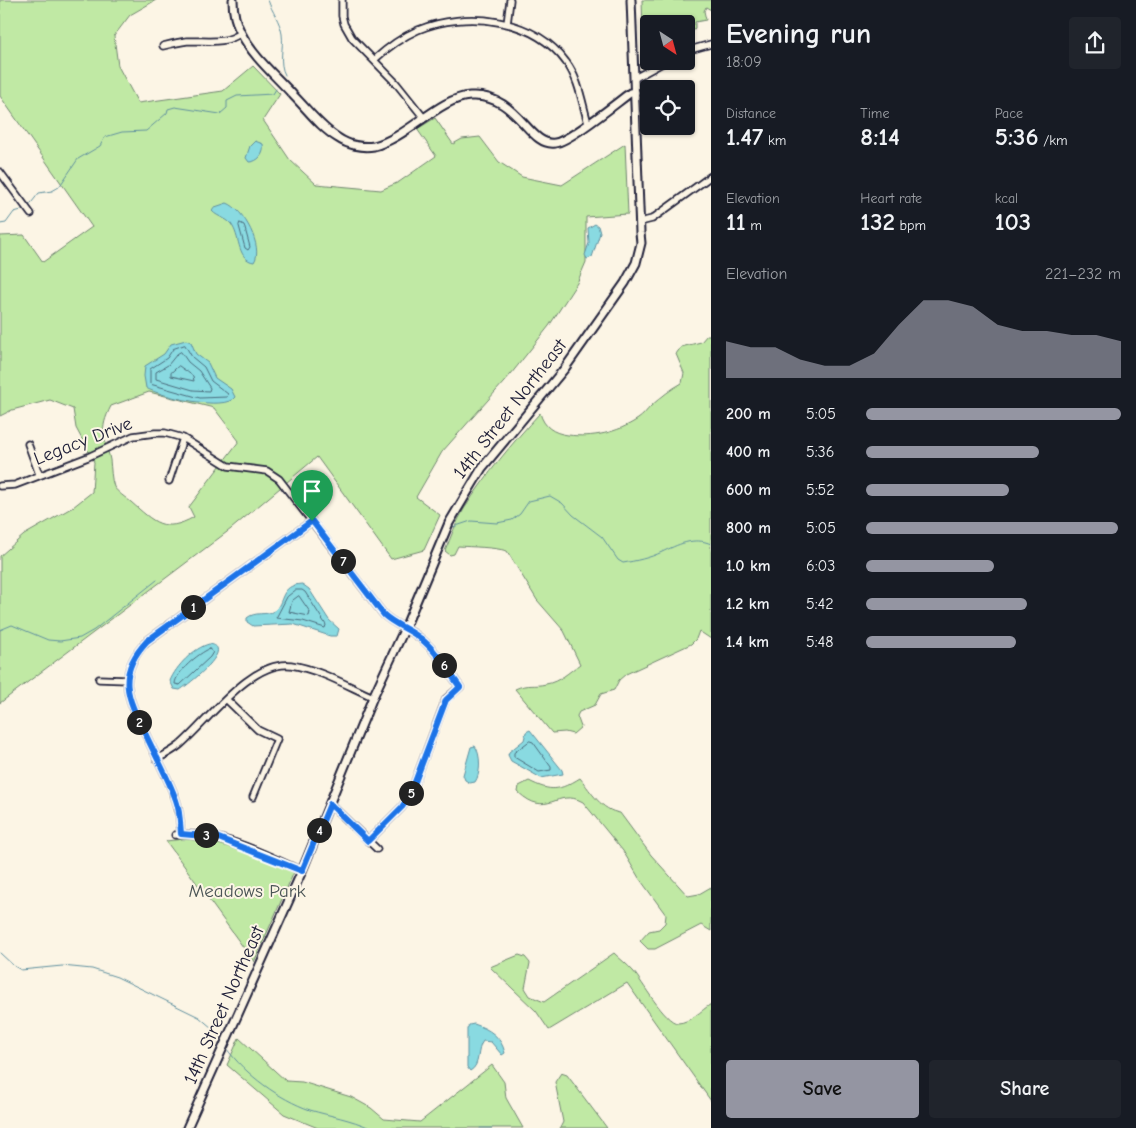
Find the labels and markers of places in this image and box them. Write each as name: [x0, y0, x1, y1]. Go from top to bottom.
pin: [291, 470, 333, 521]
pin: 7: [330, 548, 356, 574]
pin: 1: [180, 594, 206, 620]
pin: 6: [432, 652, 456, 678]
pin: 2: [126, 710, 152, 734]
pin: 5: [398, 780, 424, 806]
pin: 4: [306, 818, 332, 842]
pin: 3: [194, 822, 218, 848]

